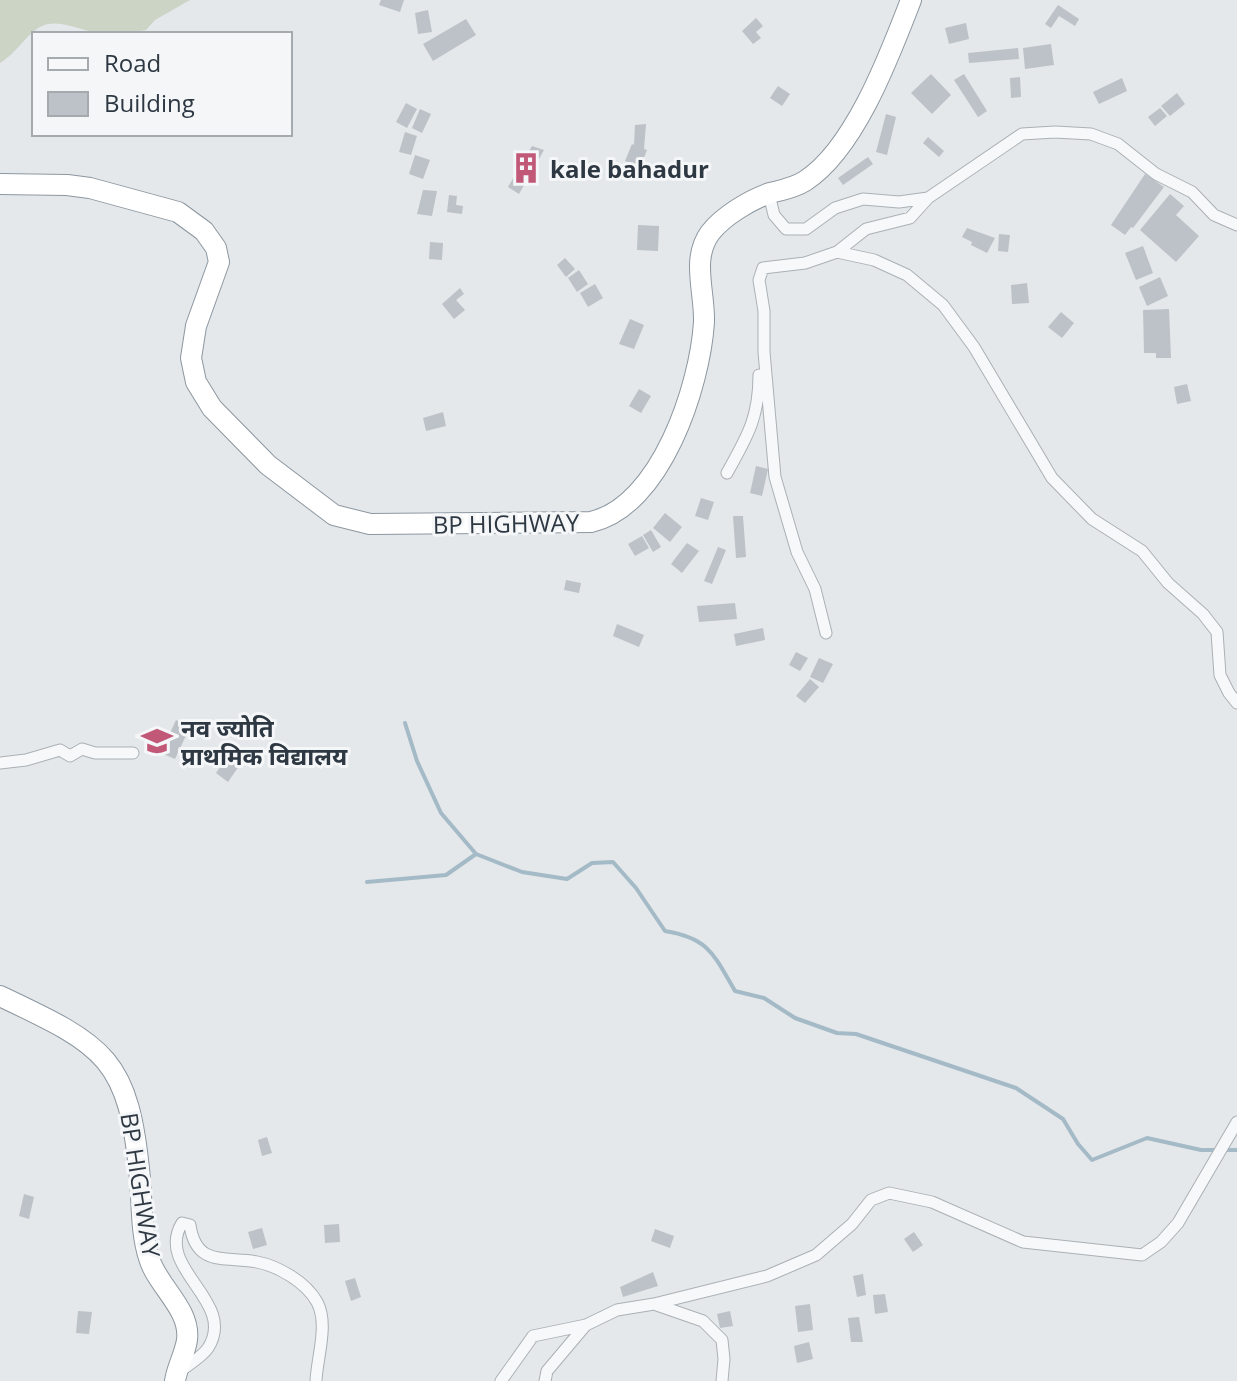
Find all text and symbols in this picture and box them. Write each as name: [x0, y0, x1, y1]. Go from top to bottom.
legend: [32, 32, 292, 136]
text: Road: [104, 46, 161, 79]
text: Building: [104, 86, 195, 119]
building icon: kale bahadur: [509, 151, 543, 185]
place label: kale bahadur: [550, 152, 709, 185]
street label: BP HIGHWAY: [432, 505, 580, 541]
place label: नव ज्योति प्राथमिक विद्यालय: [181, 711, 348, 772]
school or university icon: नव ज्योति प्राथमिक विद्यालय: [140, 724, 174, 758]
street label: BP HIGHWAY: [113, 1110, 169, 1260]

